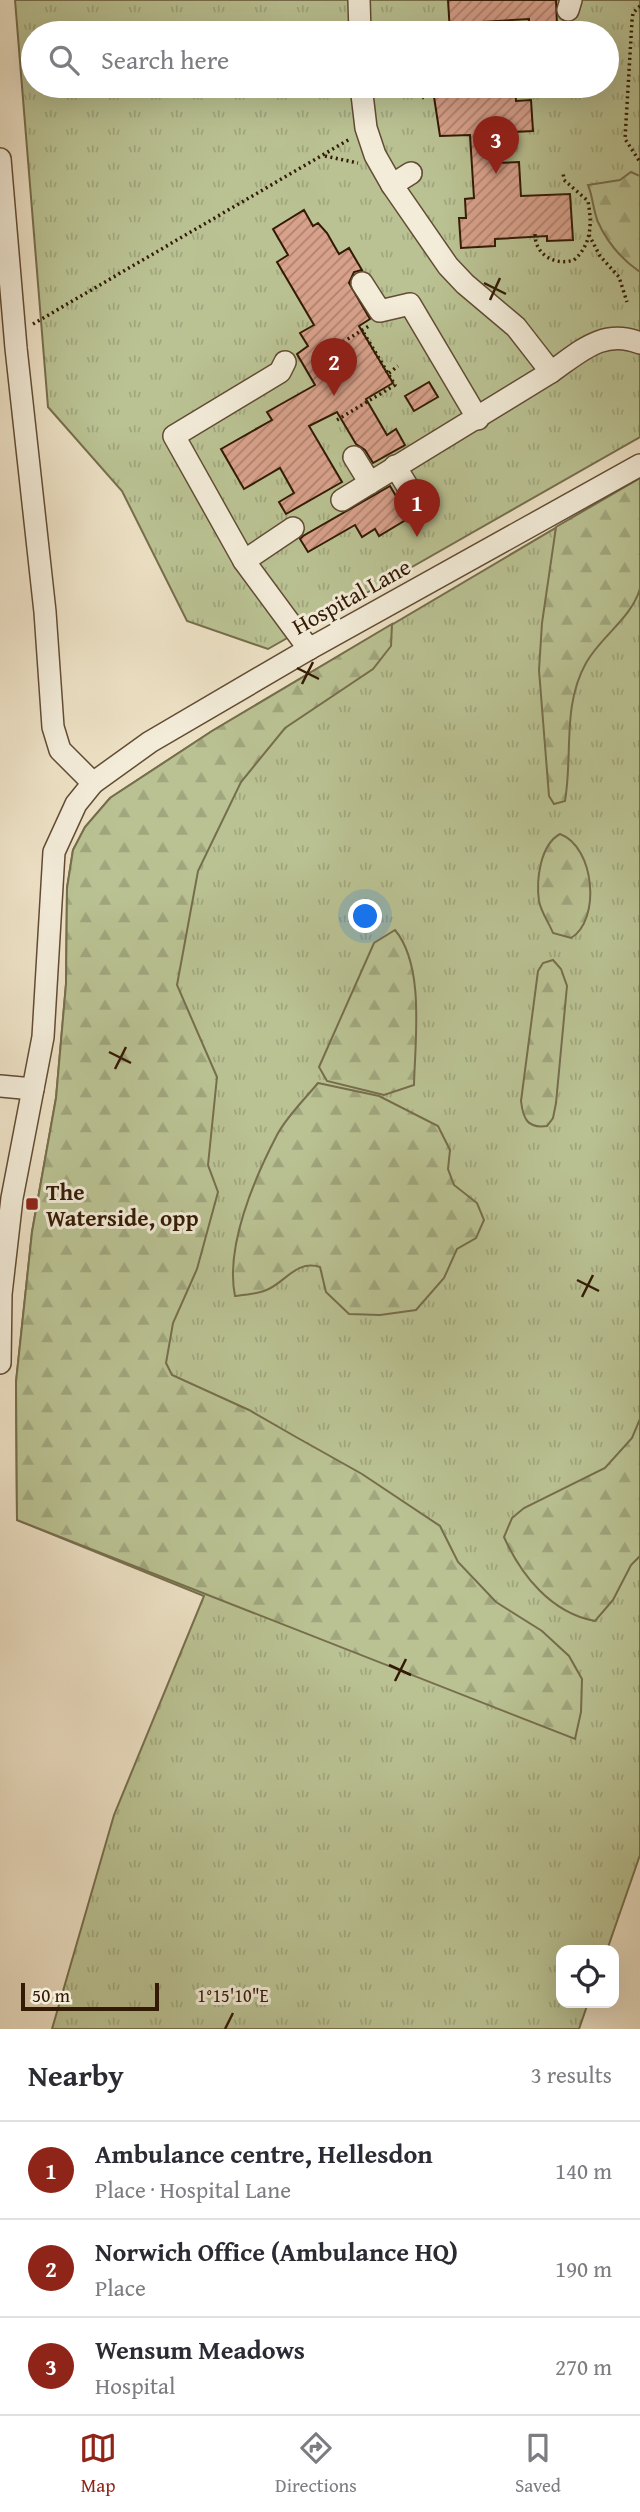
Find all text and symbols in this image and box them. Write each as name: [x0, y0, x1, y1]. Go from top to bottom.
search box: [21, 21, 619, 98]
text: Search here: [101, 40, 229, 79]
icon: search: [45, 41, 83, 79]
pin: 3: [473, 116, 519, 174]
pin: 2: [311, 338, 357, 396]
pin: 1: [394, 479, 440, 537]
street label: Hospital Lane: [286, 550, 416, 642]
your location: [348, 899, 382, 933]
place label: The Waterside, opp: [46, 1175, 199, 1234]
marker: The Waterside, opp: [24, 1196, 40, 1212]
map controls: [556, 1945, 619, 2008]
button: locate: [556, 1945, 619, 2008]
scale bar: [21, 1980, 159, 2012]
text: 50 m: [32, 1981, 70, 2009]
text: 1°15'10"E: [197, 1982, 269, 2009]
text: Nearby: [28, 2053, 124, 2097]
text: 3 results: [531, 2058, 612, 2091]
text: Ambulance centre, Hellesdon: [95, 2134, 433, 2173]
text: 1: [45, 2154, 57, 2187]
text: 140 m: [555, 2154, 612, 2187]
text: Place · Hospital Lane: [95, 2173, 291, 2206]
text: Norwich Office (Ambulance HQ): [95, 2232, 458, 2271]
text: 2: [45, 2252, 57, 2285]
text: 190 m: [555, 2252, 612, 2285]
text: Place: [95, 2271, 146, 2304]
text: Wensum Meadows: [95, 2330, 305, 2369]
text: 3: [45, 2350, 57, 2383]
text: 270 m: [555, 2350, 612, 2383]
text: Hospital: [95, 2369, 175, 2402]
tab: Map: [79, 2429, 117, 2499]
tab: Directions: [275, 2429, 357, 2499]
tab: Saved: [515, 2429, 561, 2499]

